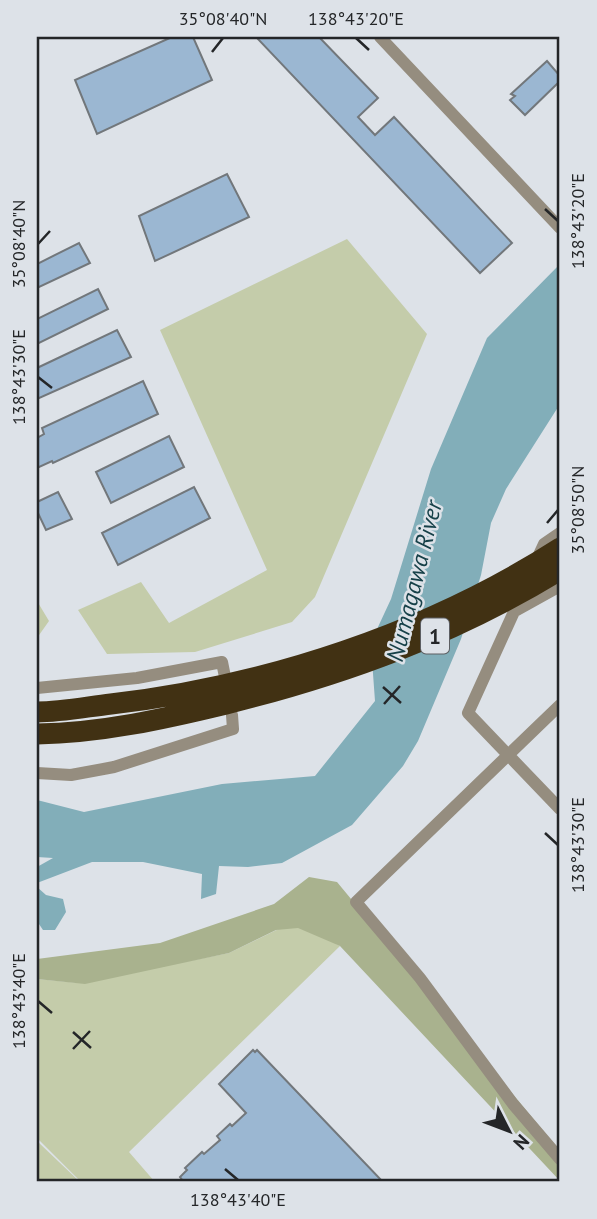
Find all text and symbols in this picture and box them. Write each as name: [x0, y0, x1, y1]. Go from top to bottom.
text: 35°08'40"N: [179, 7, 267, 30]
text: 138°43'20"E: [308, 7, 404, 30]
text: 138°43'20"E: [566, 173, 589, 269]
text: 35°08'40"N: [7, 200, 30, 288]
text: 138°43'30"E: [7, 329, 30, 425]
text: 35°08'50"N: [566, 466, 589, 554]
water label: Numagawa River: [379, 495, 449, 665]
road number: 1: [421, 618, 449, 654]
text: 138°43'30"E: [566, 797, 589, 893]
text: 138°43'40"E: [7, 953, 30, 1049]
north arrow: [475, 1096, 544, 1166]
text: N: [509, 1130, 535, 1155]
text: 138°43'40"E: [190, 1188, 286, 1211]

